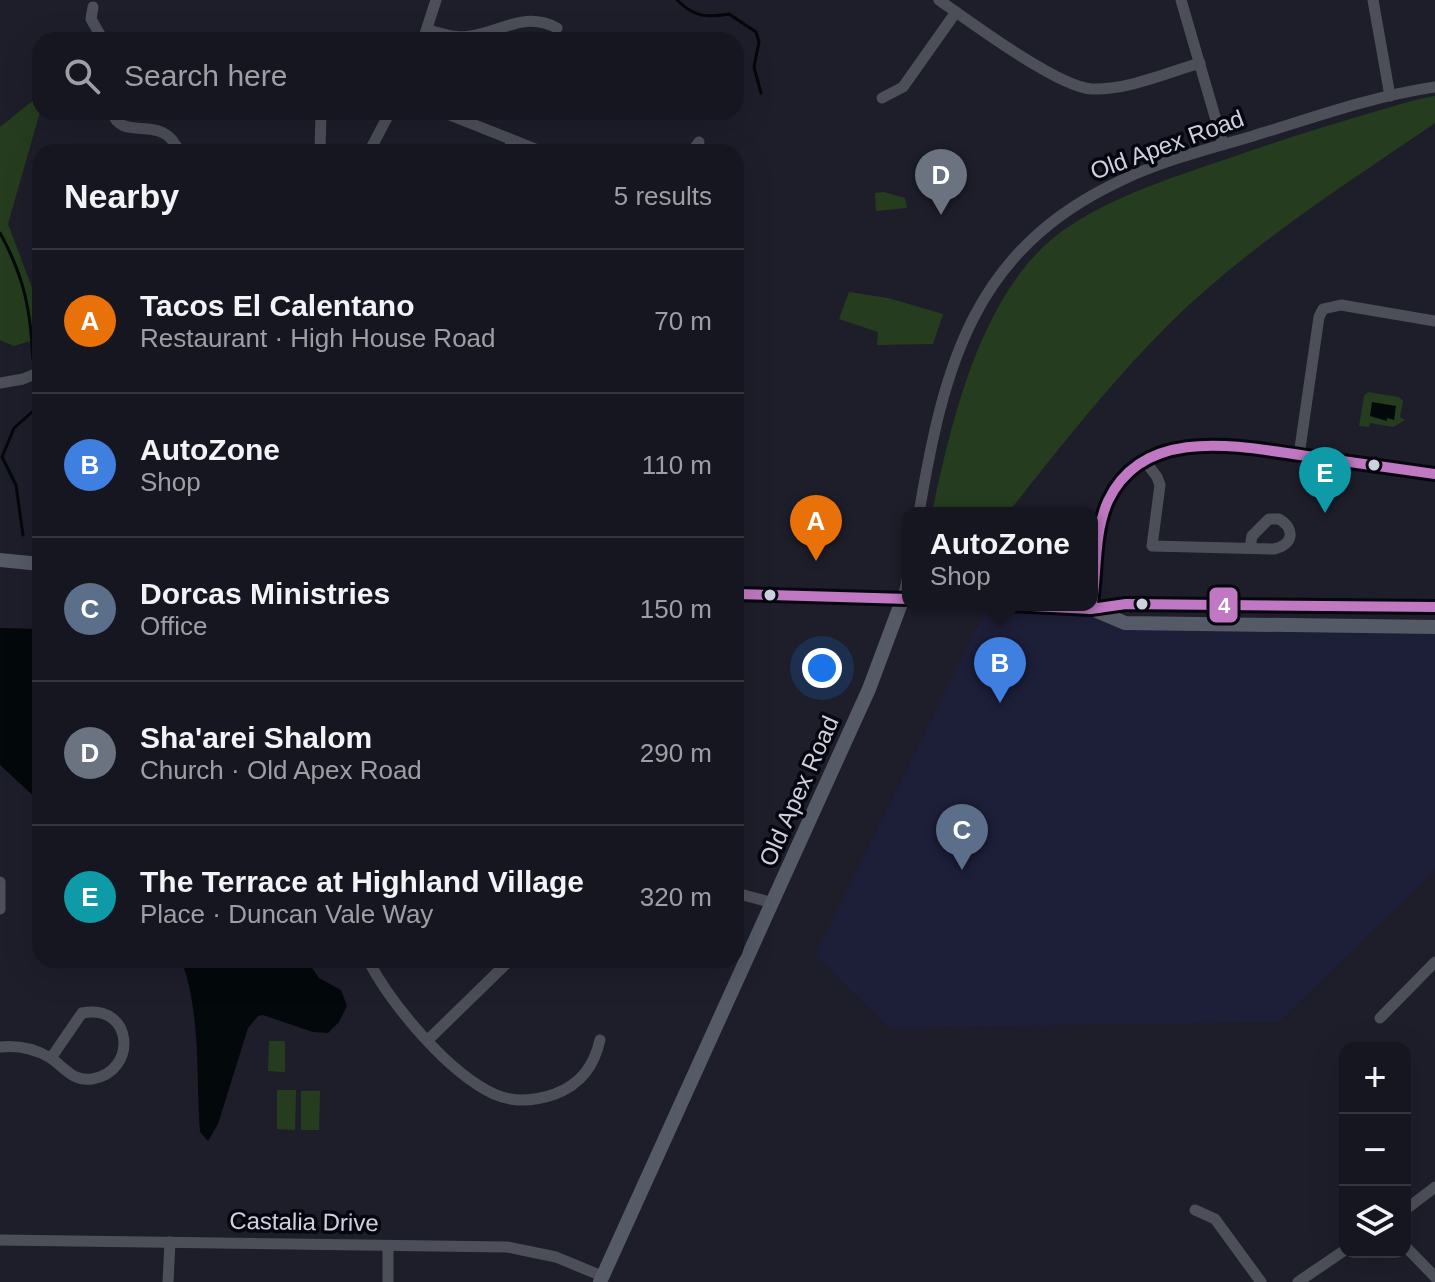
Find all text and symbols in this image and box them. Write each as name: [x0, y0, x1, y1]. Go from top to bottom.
search box: [32, 32, 744, 120]
icon: search: [60, 54, 104, 98]
text: Search here: [124, 59, 287, 92]
street label: Old Apex Road: [1086, 104, 1247, 185]
pin: D: [915, 149, 967, 215]
text: Nearby: [64, 177, 179, 215]
text: 5 results: [614, 181, 712, 211]
text: Tacos El Calentano: [140, 289, 415, 322]
text: A: [81, 306, 99, 336]
text: 70 m: [654, 306, 712, 336]
text: Restaurant · High House Road: [140, 323, 496, 353]
text: AutoZone: [140, 433, 280, 466]
pin: E: [1299, 447, 1351, 513]
text: B: [81, 450, 99, 480]
text: 110 m: [642, 450, 712, 480]
unlabelled marker: [1366, 457, 1382, 473]
text: Shop: [140, 467, 201, 497]
pin: A: [790, 495, 842, 561]
popup: [902, 507, 1098, 611]
text: AutoZone: [930, 527, 1070, 560]
text: Shop: [930, 561, 991, 591]
text: Dorcas Ministries: [140, 577, 390, 610]
line badge: 4: [1208, 586, 1239, 624]
unlabelled marker: [762, 587, 778, 603]
text: 4: [1218, 593, 1231, 618]
text: C: [81, 594, 99, 624]
text: 150 m: [640, 594, 712, 624]
unlabelled marker: [1134, 596, 1150, 612]
text: Office: [140, 611, 207, 641]
pin: B: [974, 637, 1026, 703]
your location: [802, 648, 842, 688]
street label: Old Apex Road: [753, 712, 844, 870]
text: Sha'arei Shalom: [140, 721, 372, 754]
text: D: [81, 738, 99, 768]
text: 290 m: [640, 738, 712, 768]
text: Church · Old Apex Road: [140, 755, 422, 785]
pin: C: [936, 804, 988, 870]
text: The Terrace at Highland Village: [140, 865, 584, 898]
text: E: [81, 882, 99, 912]
text: 320 m: [640, 882, 712, 912]
text: Place · Duncan Vale Way: [140, 899, 433, 929]
map controls: [1339, 1042, 1411, 1258]
button: +: [1339, 1042, 1411, 1114]
button: −: [1339, 1114, 1411, 1186]
button: layers: [1339, 1186, 1411, 1258]
street label: Castalia Drive: [229, 1207, 379, 1236]

